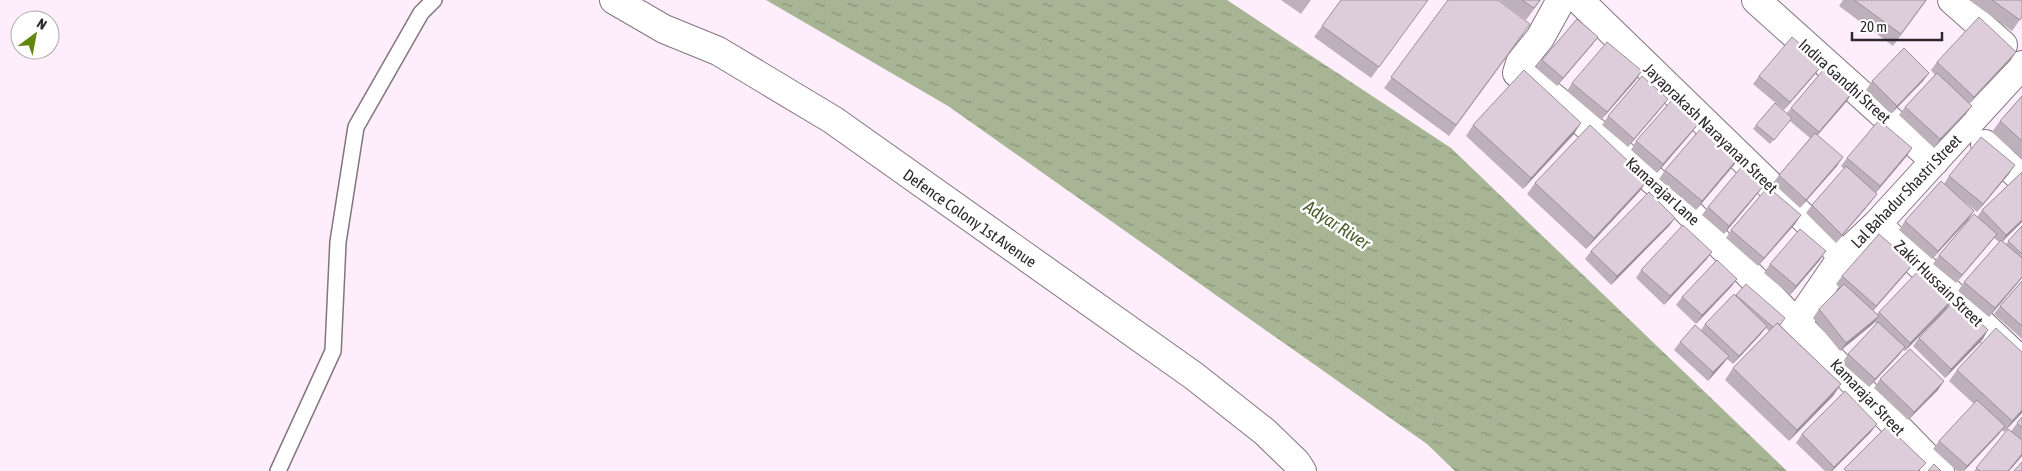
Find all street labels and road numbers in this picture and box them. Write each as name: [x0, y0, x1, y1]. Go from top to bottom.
street label: Indira Gandhi Street: [1795, 35, 1895, 127]
street label: Jayaprakash Narayanan Street: [1640, 59, 1782, 198]
street label: Lal Bahadur Shastri Street: [1847, 130, 1965, 251]
street label: Kamarajar Lane: [1622, 153, 1703, 229]
street label: Defence Colony 1st Avenue: [899, 165, 1040, 272]
street label: Zakir Hussain Street: [1891, 236, 1987, 330]
street label: Kamarajar Street: [1826, 355, 1909, 440]

